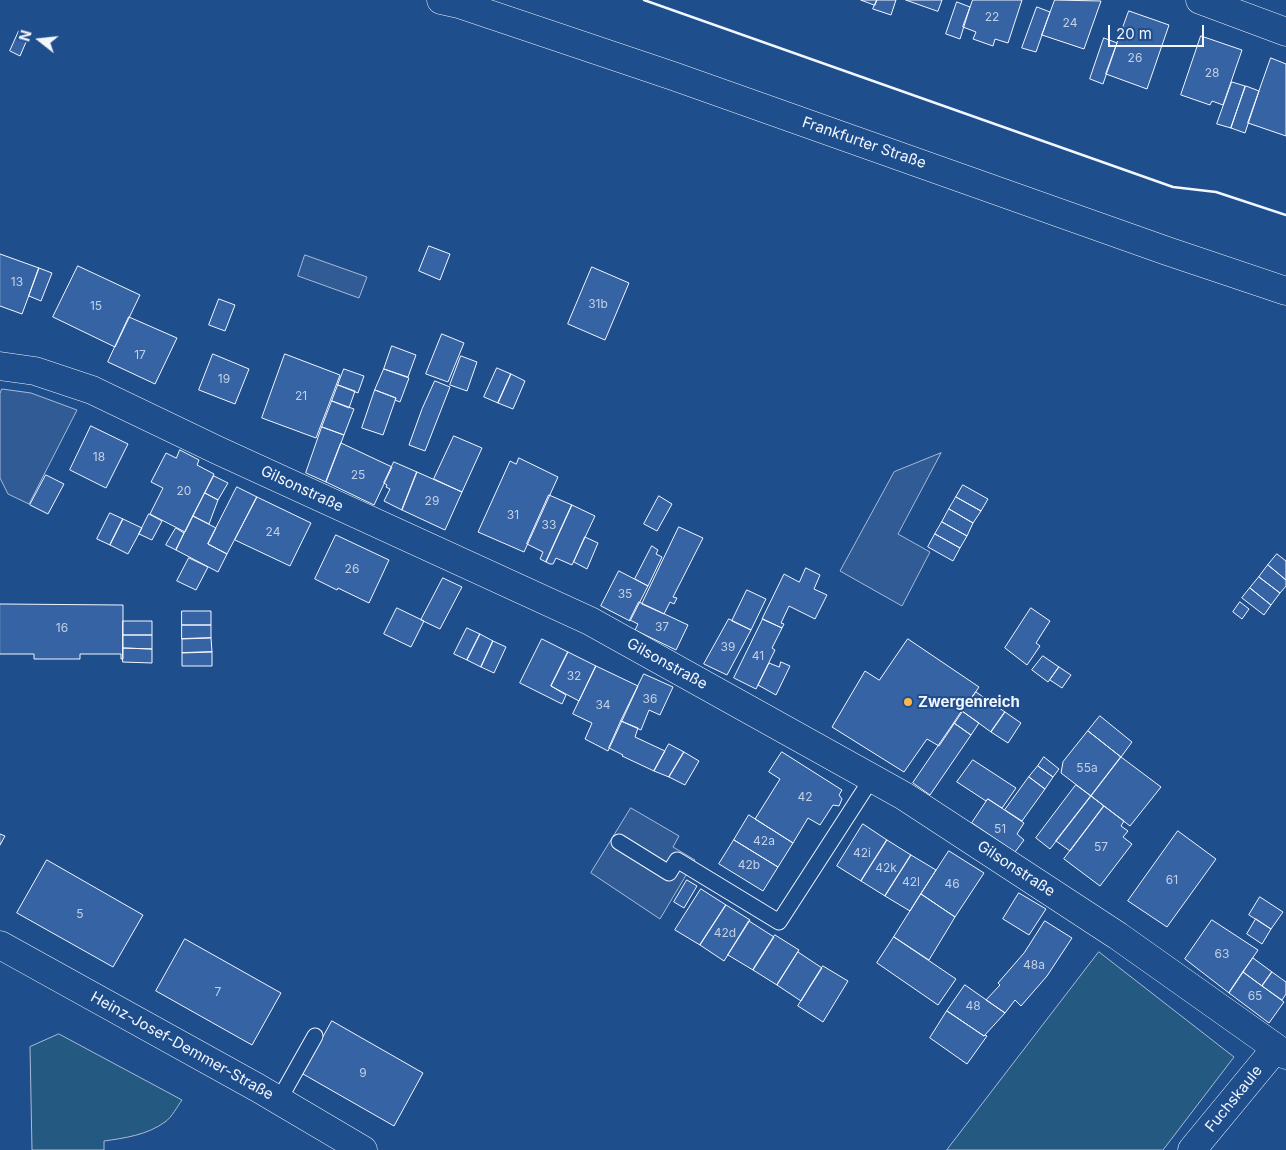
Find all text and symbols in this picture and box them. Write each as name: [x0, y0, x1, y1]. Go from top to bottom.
house number: 22: [985, 10, 999, 24]
north arrow: [15, 15, 65, 65]
scale bar: [1111, 15, 1207, 47]
house number: 24: [1063, 16, 1077, 30]
text: 20 m: [1116, 24, 1152, 43]
text: N: [15, 28, 35, 43]
house number: 26: [1128, 51, 1142, 65]
house number: 28: [1205, 66, 1219, 80]
street label: Frankfurter Straße: [800, 113, 928, 173]
house number: 13: [11, 275, 23, 289]
house number: 31b: [588, 297, 608, 311]
house number: 15: [90, 299, 102, 313]
house number: 17: [134, 348, 146, 362]
house number: 19: [218, 372, 230, 386]
house number: 21: [295, 389, 307, 403]
house number: 18: [93, 450, 105, 464]
street label: Gilsonstraße: [258, 462, 346, 516]
house number: 25: [351, 468, 365, 482]
house number: 20: [177, 484, 191, 498]
house number: 29: [425, 494, 439, 508]
house number: 31: [507, 508, 519, 522]
house number: 33: [542, 518, 556, 532]
house number: 24: [266, 525, 280, 539]
house number: 26: [345, 562, 359, 576]
house number: 35: [618, 587, 632, 601]
house number: 37: [655, 620, 669, 634]
house number: 16: [56, 621, 68, 635]
street label: Gilsonstraße: [624, 635, 710, 693]
house number: 39: [721, 640, 735, 654]
house number: 41: [752, 649, 764, 663]
house number: 32: [567, 669, 581, 683]
house number: 36: [643, 692, 657, 706]
place label: Zwergenreich: [918, 693, 1020, 711]
marker: Zwergenreich: [902, 696, 914, 708]
house number: 34: [595, 698, 611, 712]
house number: 55a: [1076, 761, 1098, 775]
house number: 42: [797, 790, 813, 804]
house number: 51: [994, 822, 1006, 836]
house number: 42a: [753, 834, 775, 848]
street label: Gilsonstraße: [974, 837, 1058, 901]
house number: 57: [1094, 840, 1108, 854]
house number: 42i: [853, 846, 871, 860]
house number: 42b: [738, 858, 760, 872]
house number: 42k: [875, 861, 897, 875]
house number: 61: [1166, 873, 1178, 887]
house number: 42l: [902, 875, 920, 889]
house number: 46: [944, 877, 960, 891]
house number: 5: [76, 907, 84, 921]
house number: 42d: [714, 926, 736, 940]
house number: 63: [1215, 947, 1229, 961]
house number: 48a: [1023, 958, 1045, 972]
house number: 7: [215, 985, 221, 999]
street label: Heinz-Josef-Demmer-Straße: [87, 988, 277, 1104]
house number: 65: [1248, 989, 1262, 1003]
house number: 48: [965, 999, 981, 1013]
street label: Fuchskaule: [1202, 1062, 1266, 1136]
house number: 9: [359, 1066, 367, 1080]

